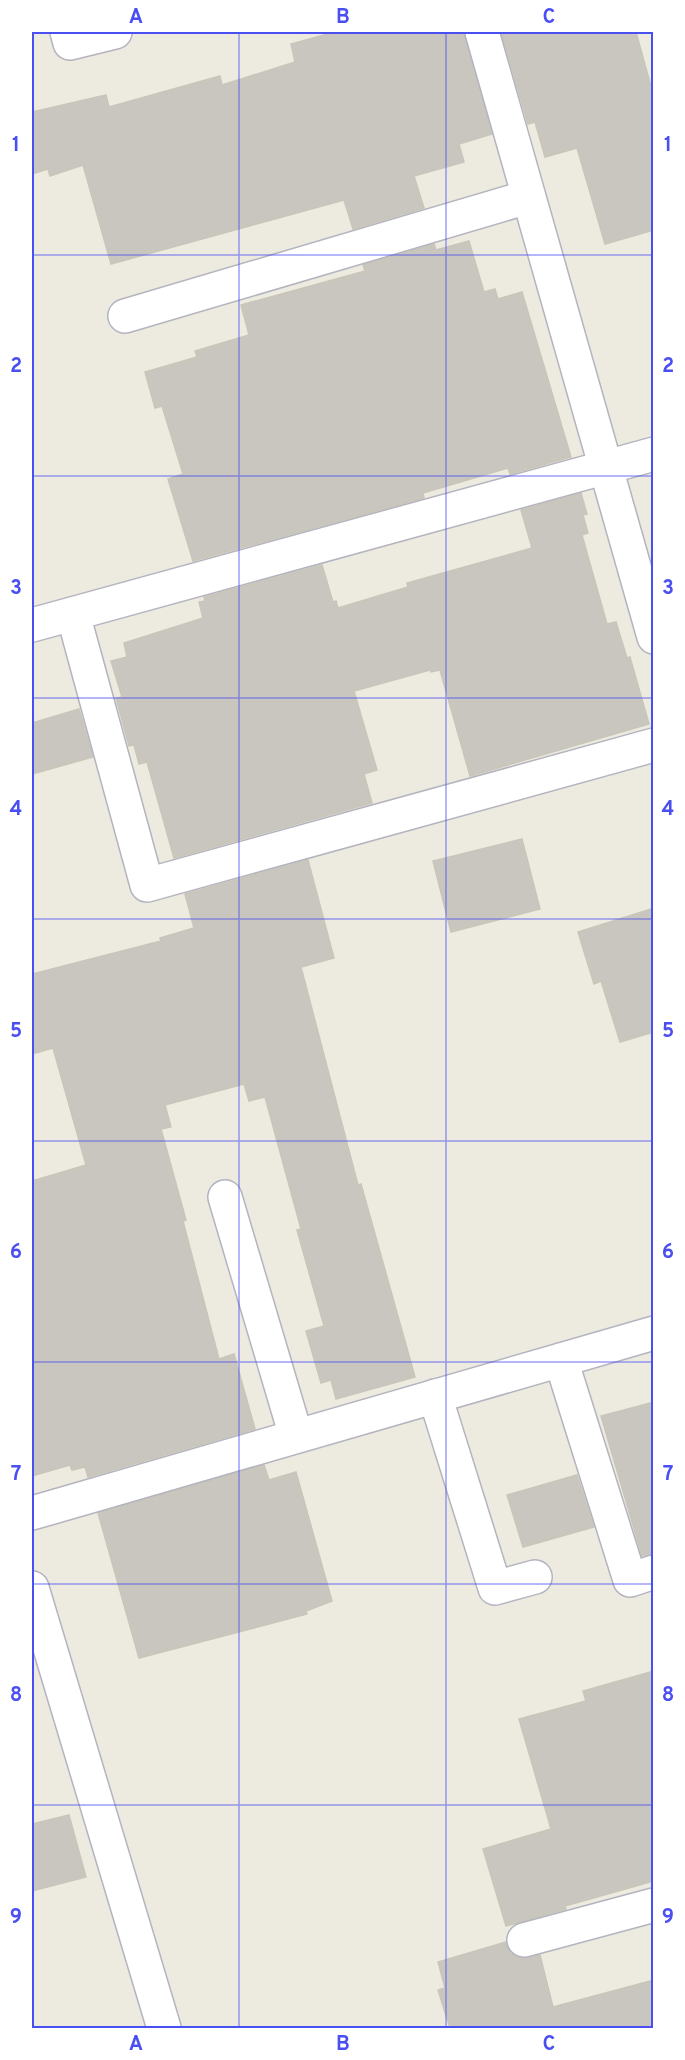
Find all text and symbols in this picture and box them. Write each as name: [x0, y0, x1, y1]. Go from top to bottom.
text: A: [129, 5, 143, 31]
text: B: [336, 5, 350, 31]
text: C: [543, 5, 555, 31]
text: 1: [12, 133, 20, 159]
text: 1: [664, 133, 672, 159]
text: 2: [10, 354, 22, 380]
text: 2: [662, 354, 674, 380]
text: 3: [10, 576, 22, 602]
text: 3: [662, 576, 674, 602]
text: 4: [10, 797, 22, 823]
text: 4: [662, 797, 674, 823]
text: 5: [10, 1019, 22, 1045]
text: 5: [662, 1019, 674, 1045]
text: 6: [10, 1240, 22, 1266]
text: 6: [662, 1240, 674, 1266]
text: 7: [11, 1462, 21, 1488]
text: 7: [663, 1462, 673, 1488]
text: 8: [10, 1683, 22, 1709]
text: 8: [662, 1683, 674, 1709]
text: 9: [10, 1905, 22, 1931]
text: 9: [662, 1905, 674, 1931]
text: A: [129, 2032, 143, 2058]
text: B: [336, 2032, 350, 2058]
text: C: [543, 2032, 555, 2058]

